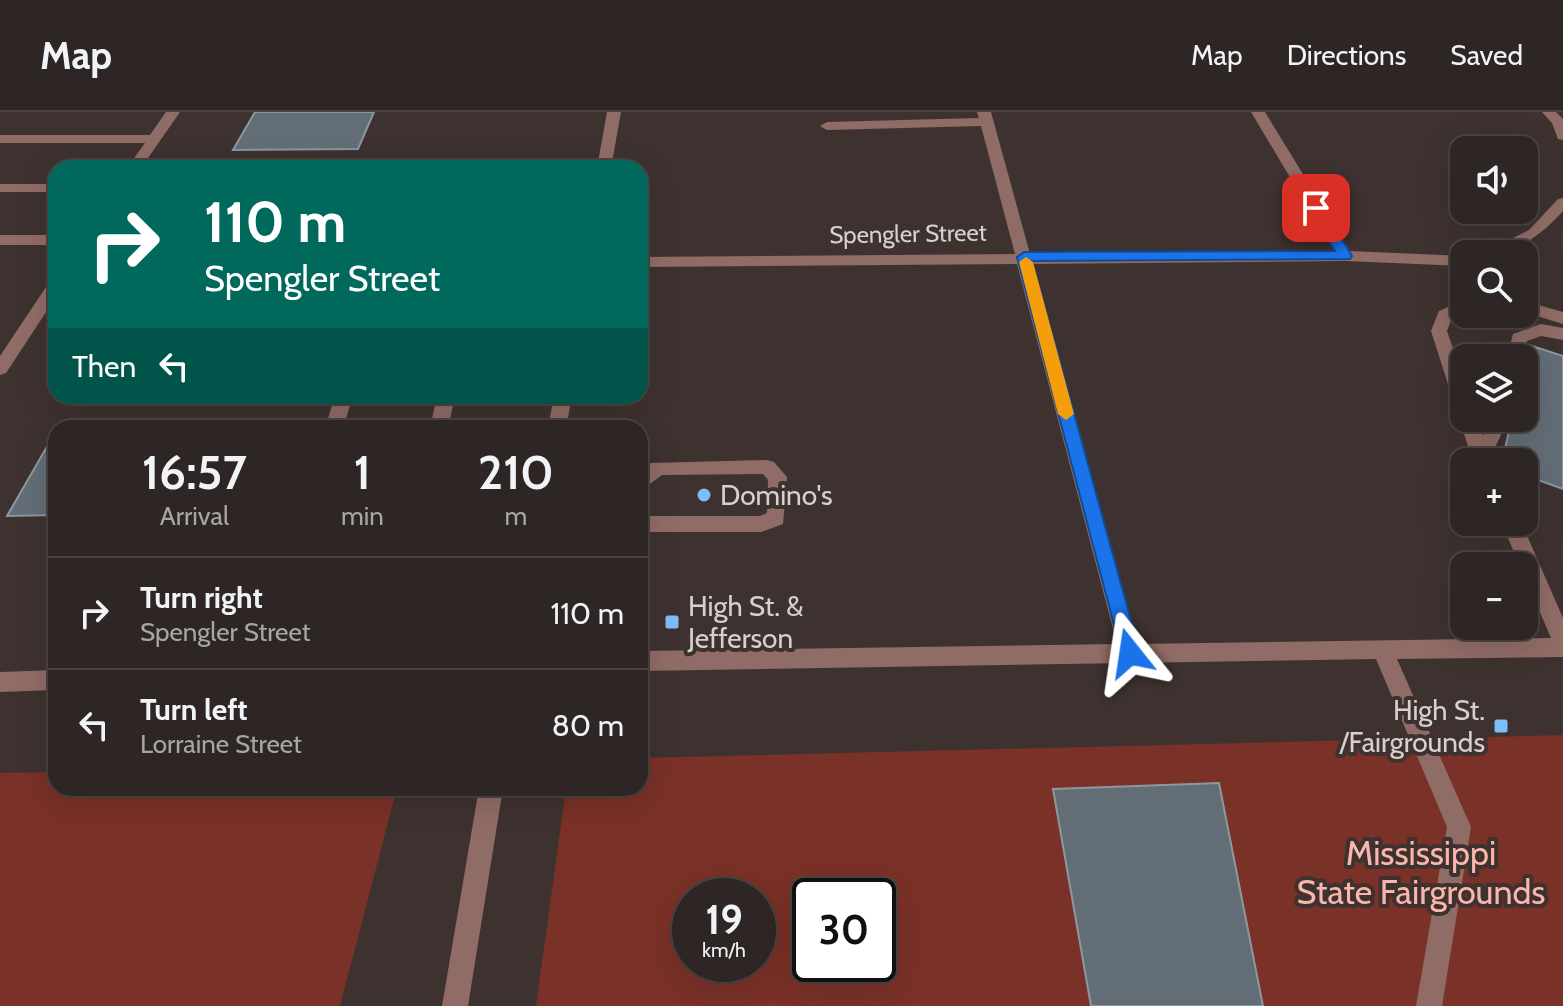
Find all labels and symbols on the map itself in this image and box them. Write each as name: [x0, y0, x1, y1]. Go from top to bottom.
pin: [1282, 174, 1350, 242]
street label: Spengler Street: [829, 218, 987, 249]
place label: Domino's: [720, 478, 833, 512]
marker: Domino's: [695, 486, 713, 504]
place label: High St. & Jefferson: [687, 589, 803, 655]
position arrow: [1088, 611, 1172, 695]
marker: High St. & Jefferson: [663, 613, 681, 631]
place label: High St. /Fairgrounds: [1339, 693, 1485, 759]
marker: High St. /Fairgrounds: [1492, 717, 1510, 735]
park label: Mississippi State Fairgrounds: [1297, 832, 1545, 913]
speed limit sign: 30: [792, 878, 896, 982]

